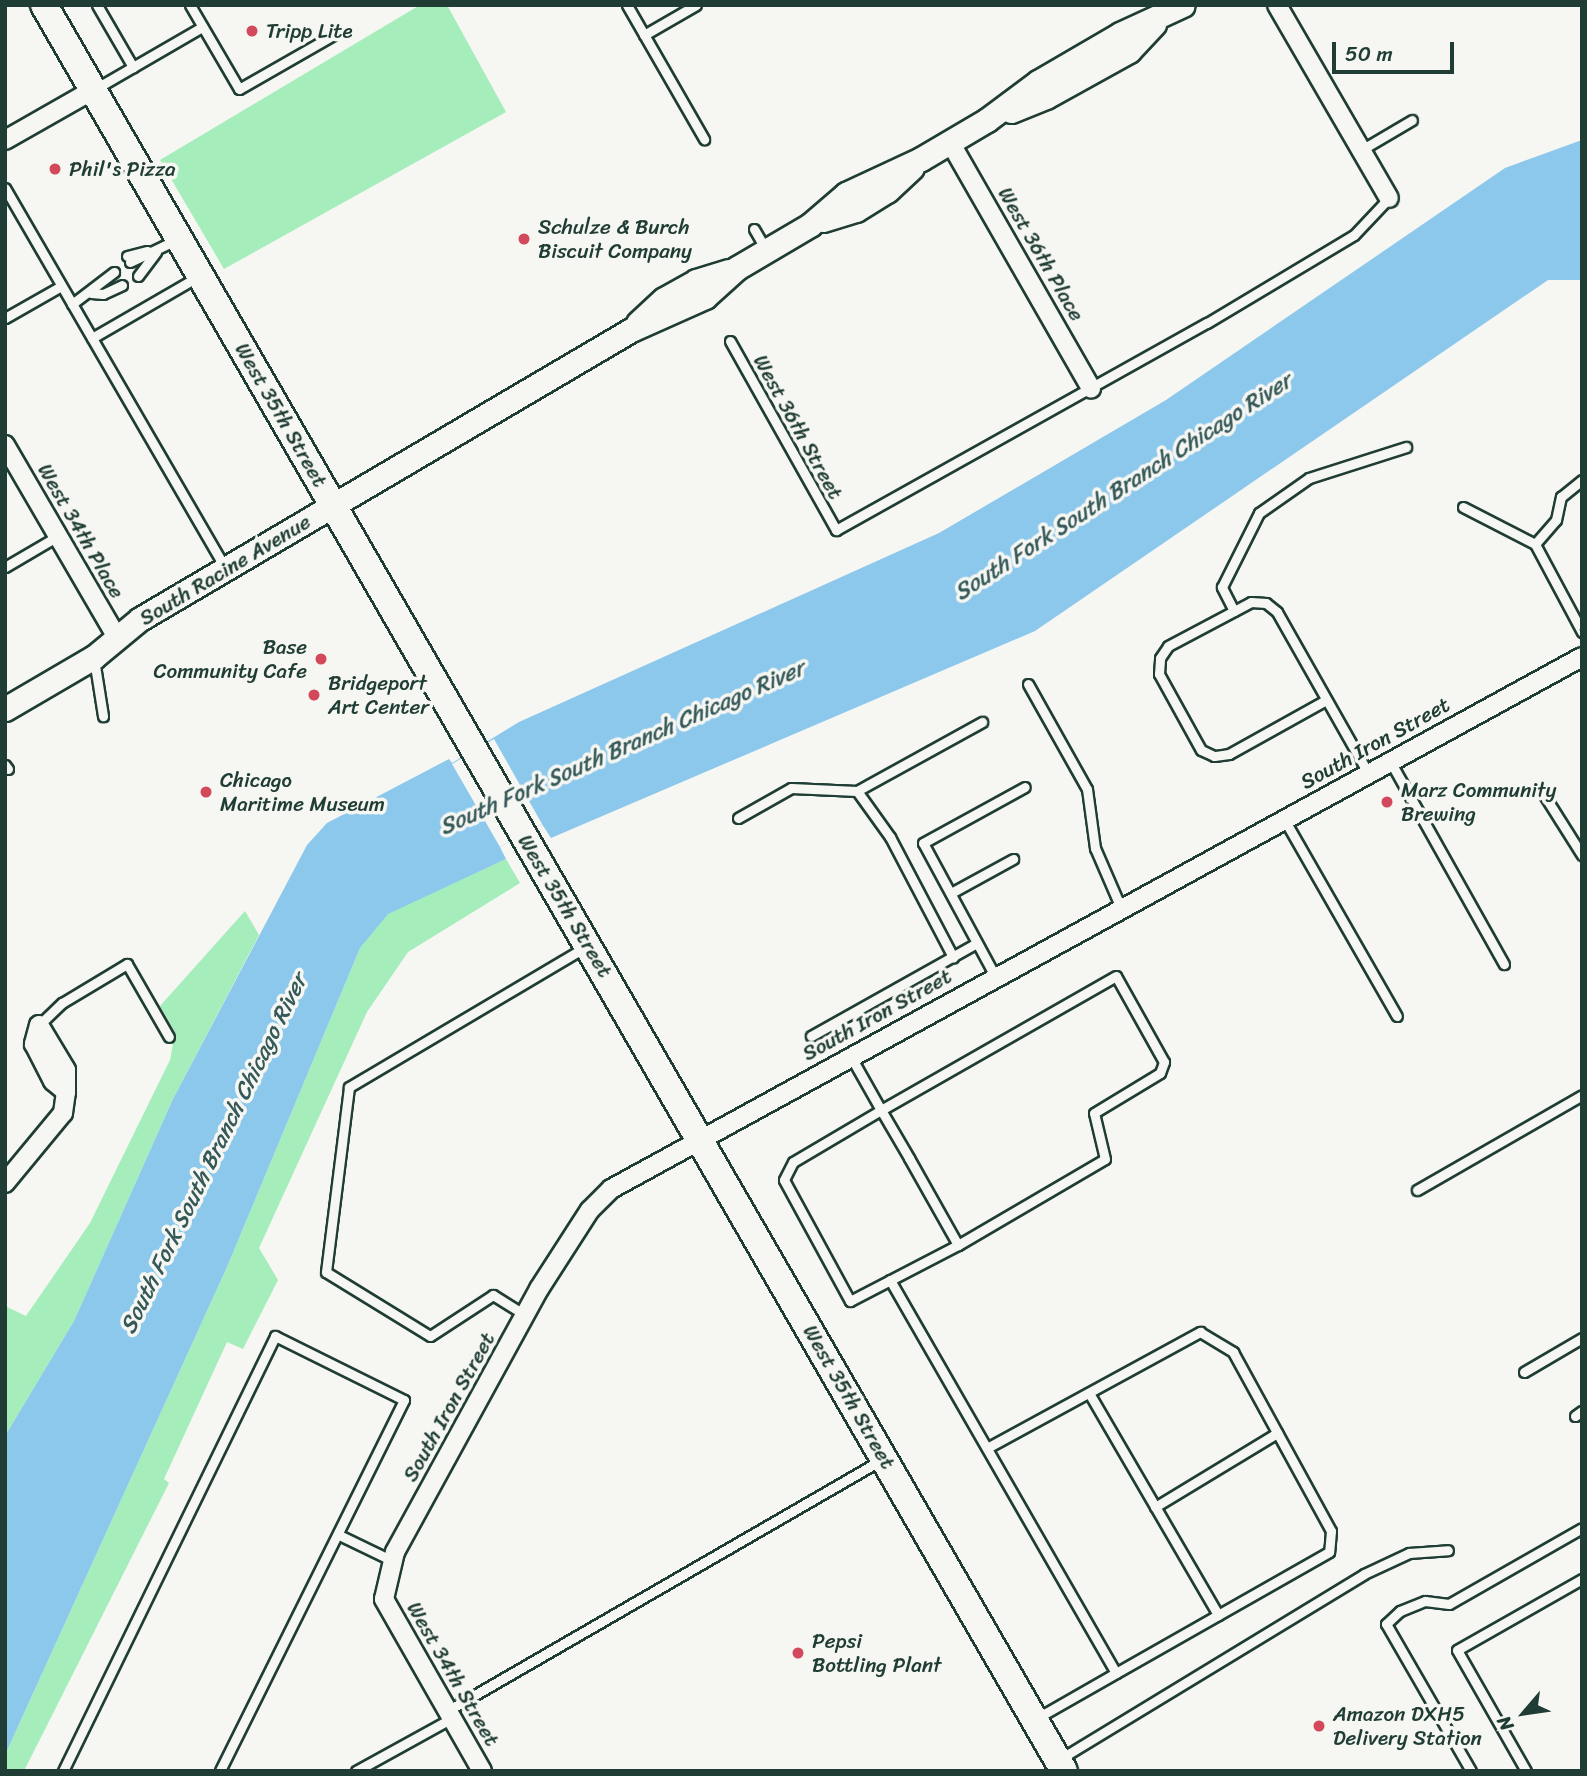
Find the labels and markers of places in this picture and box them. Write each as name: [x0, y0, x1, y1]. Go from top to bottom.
place label: Tripp Lite: [266, 18, 353, 44]
marker: Tripp Lite: [244, 23, 260, 39]
place label: Phil's Pizza: [69, 156, 176, 182]
marker: Phil's Pizza: [47, 161, 63, 177]
place label: Schulze & Burch Biscuit Company: [538, 214, 692, 264]
marker: Schulze & Burch Biscuit Company: [516, 231, 532, 247]
place label: Base Community Cafe: [153, 634, 307, 684]
marker: Base Community Cafe: [313, 651, 329, 667]
place label: Bridgeport Art Center: [328, 670, 429, 720]
marker: Bridgeport Art Center: [306, 687, 322, 703]
place label: Chicago Maritime Museum: [220, 767, 386, 817]
place label: Marz Community Brewing: [1401, 777, 1557, 827]
marker: Chicago Maritime Museum: [198, 784, 214, 800]
marker: Marz Community Brewing: [1379, 794, 1395, 810]
place label: Pepsi Bottling Plant: [812, 1628, 941, 1678]
marker: Pepsi Bottling Plant: [790, 1645, 806, 1661]
place label: Amazon DXH5 Delivery Station: [1333, 1701, 1483, 1751]
marker: Amazon DXH5 Delivery Station: [1311, 1718, 1327, 1734]

